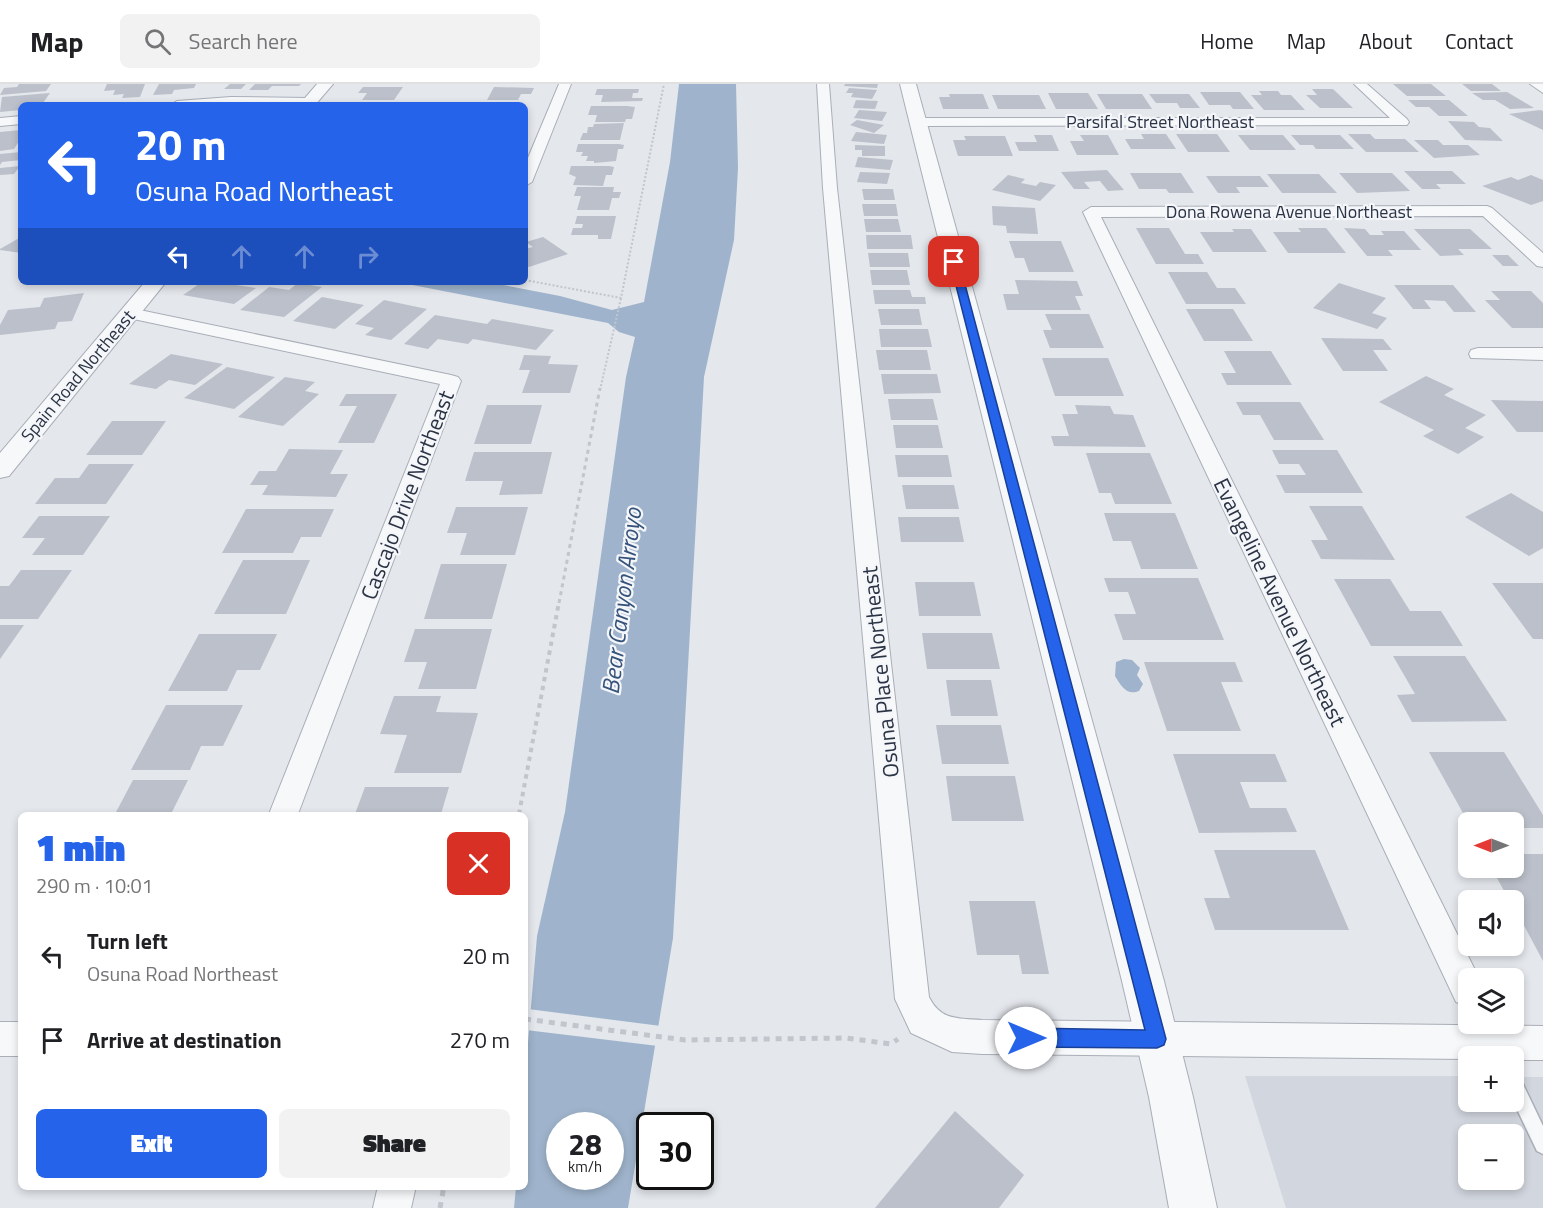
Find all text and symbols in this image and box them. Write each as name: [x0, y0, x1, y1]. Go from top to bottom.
search box: [120, 14, 540, 68]
text: Map: [30, 20, 84, 63]
text: Search here: [189, 24, 298, 58]
icon: search: [141, 25, 174, 58]
text: Home: [1200, 25, 1254, 57]
text: Map: [1287, 25, 1326, 57]
text: About: [1359, 25, 1412, 57]
text: Contact: [1445, 25, 1513, 57]
street label: Parsifal Street Northeast: [1066, 108, 1255, 135]
text: 20 m: [135, 112, 227, 176]
icon: left: [36, 126, 114, 204]
text: Osuna Road Northeast: [135, 170, 393, 211]
street label: Dona Rowena Avenue Northeast: [1166, 198, 1413, 225]
pin: [928, 236, 979, 287]
icon: left: [162, 240, 195, 273]
icon: ahead: [225, 240, 258, 273]
icon: ahead: [288, 240, 321, 273]
icon: right: [351, 240, 384, 273]
icon: arrive: [937, 245, 970, 278]
street label: Spain Road Northeast: [14, 303, 142, 448]
street label: Cascajo Drive Northeast: [351, 385, 463, 605]
street label: Evangeline Avenue Northeast: [1205, 472, 1355, 732]
water label: Bear Canyon Arroyo: [592, 505, 650, 696]
street label: Osuna Place Northeast: [852, 564, 908, 779]
north arrow: [1458, 812, 1524, 878]
map controls: [1458, 812, 1524, 1190]
text: 1 min: [36, 820, 125, 875]
button: close: [447, 832, 510, 895]
text: 290 m · 10:01: [36, 870, 153, 901]
button: sound: [1458, 890, 1524, 956]
text: Turn left: [87, 924, 168, 958]
text: 20 m: [462, 939, 510, 973]
icon: left: [36, 940, 69, 973]
text: Osuna Road Northeast: [87, 958, 278, 989]
button: layers: [1458, 968, 1524, 1034]
position arrow: [994, 1006, 1058, 1070]
text: Arrive at destination: [87, 1023, 282, 1057]
text: 270 m: [450, 1023, 510, 1057]
icon: arrive: [36, 1024, 69, 1057]
button: +: [1458, 1046, 1524, 1112]
button: Exit: [36, 1109, 267, 1178]
button: Share: [279, 1109, 510, 1178]
speed limit sign: 30: [636, 1112, 714, 1190]
text: 28: [568, 1121, 602, 1167]
button: −: [1458, 1124, 1524, 1190]
text: km/h: [568, 1155, 602, 1178]

